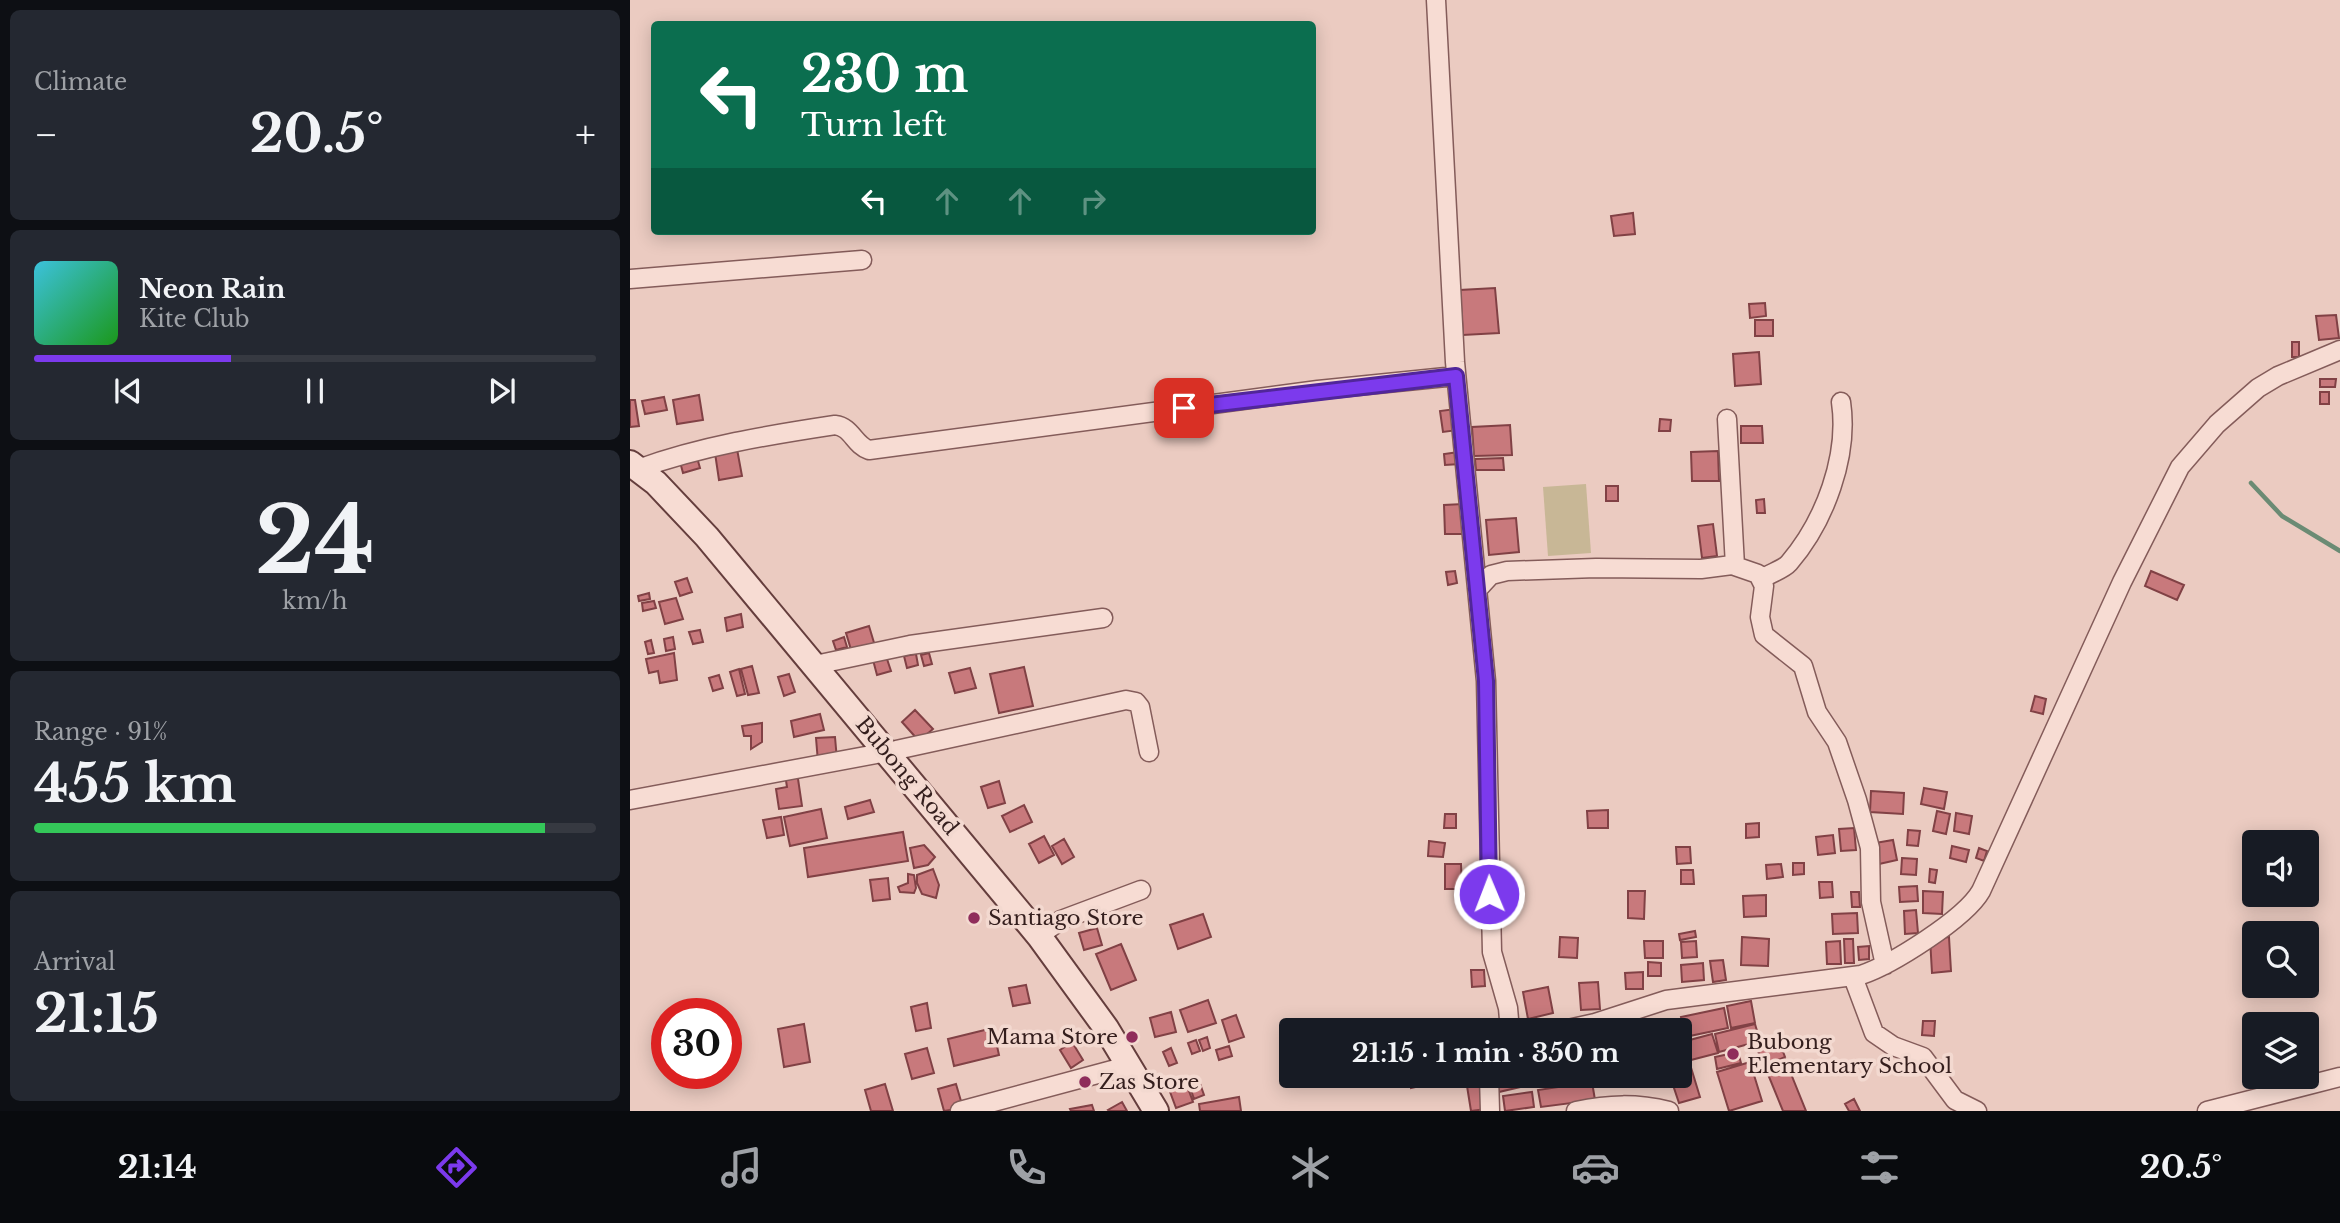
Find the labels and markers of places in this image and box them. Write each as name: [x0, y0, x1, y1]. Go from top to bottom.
pin: [1154, 378, 1214, 438]
place label: Santiago Store: [988, 905, 1144, 931]
marker: Santiago Store: [966, 910, 982, 926]
place label: Mama Store: [987, 1024, 1118, 1050]
marker: Mama Store: [1124, 1029, 1140, 1045]
place label: Bubong Elementary School: [1747, 1029, 1952, 1079]
marker: Bubong Elementary School: [1725, 1046, 1741, 1062]
place label: Zas Store: [1099, 1069, 1199, 1095]
marker: Zas Store: [1077, 1074, 1093, 1090]

